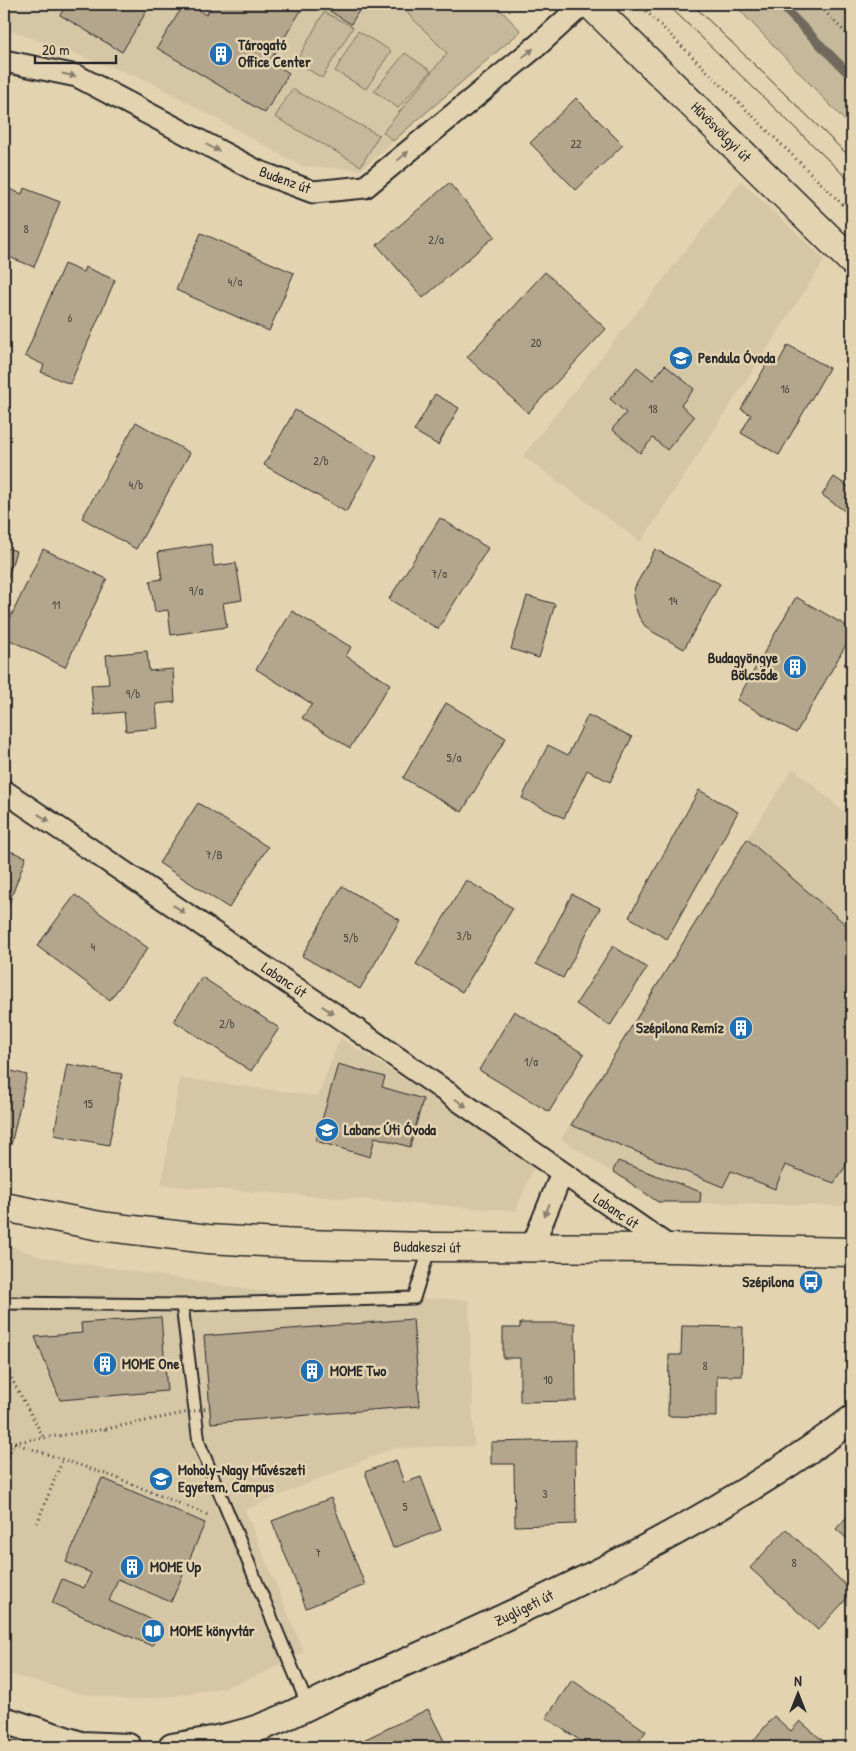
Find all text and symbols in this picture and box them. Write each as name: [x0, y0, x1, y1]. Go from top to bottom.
scale bar: [35, 32, 116, 64]
place label: Tárogató Office Center: [237, 34, 311, 72]
text: 20 m: [42, 39, 69, 60]
building icon: Tárogató Office Center: [208, 41, 234, 67]
one-way arrow: [522, 47, 535, 58]
one-way arrow: [61, 71, 77, 79]
street label: Hűvösvölgyi út: [686, 97, 757, 167]
house number: 22: [570, 135, 582, 152]
one-way arrow: [206, 144, 220, 152]
one-way arrow: [397, 151, 409, 162]
street label: Budenz út: [257, 161, 315, 199]
house number: 8: [23, 220, 29, 237]
house number: 2/a: [428, 231, 444, 248]
house number: 4/a: [228, 273, 242, 290]
house number: 6: [68, 309, 73, 326]
house number: 20: [531, 334, 542, 351]
school or university icon: Pendula Óvoda: [668, 345, 694, 371]
place label: Pendula Óvoda: [698, 347, 775, 368]
house number: 16: [780, 380, 790, 397]
house number: 18: [648, 400, 658, 417]
house number: 2/b: [313, 452, 329, 469]
house number: 4/b: [129, 476, 143, 493]
house number: 7/a: [431, 565, 447, 582]
house number: 9/a: [189, 582, 203, 599]
house number: 14: [669, 592, 678, 609]
house number: 11: [52, 596, 60, 613]
place label: Budagyöngye Bölcsőde: [708, 647, 778, 685]
building icon: Budagyöngye Bölcsőde: [782, 654, 808, 680]
house number: 9/b: [126, 685, 140, 702]
house number: 5/a: [447, 749, 462, 766]
one-way arrow: [38, 813, 51, 823]
house number: 7/B: [205, 846, 223, 863]
one-way arrow: [172, 904, 186, 914]
house number: 3/b: [456, 927, 472, 944]
house number: 5/b: [343, 929, 359, 946]
house number: 4: [91, 938, 96, 955]
street label: Labanc út: [257, 957, 312, 1003]
one-way arrow: [321, 1005, 335, 1015]
house number: 2/b: [219, 1015, 235, 1032]
building icon: Szépilona Remíz: [728, 1015, 754, 1041]
place label: Szépilona Remíz: [636, 1017, 725, 1039]
house number: 1/a: [524, 1053, 538, 1070]
house number: 15: [83, 1095, 93, 1112]
one-way arrow: [454, 1098, 468, 1108]
school or university icon: Labanc Úti Óvoda: [314, 1117, 340, 1143]
place label: Labanc Úti Óvoda: [344, 1119, 436, 1140]
street label: Labanc út: [589, 1188, 644, 1234]
one-way arrow: [542, 1203, 550, 1217]
street label: Budakeszi út: [393, 1235, 462, 1258]
bus stop icon: Szépilona: [798, 1269, 824, 1295]
place label: Szépilona: [742, 1271, 794, 1293]
building icon: MOME One: [92, 1351, 118, 1377]
place label: MOME One: [122, 1353, 179, 1374]
house number: 8: [702, 1357, 708, 1374]
building icon: MOME Two: [299, 1358, 325, 1384]
place label: MOME Two: [330, 1360, 386, 1381]
house number: 10: [543, 1371, 553, 1388]
place label: Moholy-Nagy Művészeti Egyetem, Campus: [178, 1459, 306, 1498]
school or university icon: Moholy-Nagy Művészeti Egyetem, Campus: [148, 1466, 174, 1492]
house number: 3: [542, 1485, 548, 1502]
house number: 5: [402, 1498, 408, 1515]
house number: 7: [315, 1544, 321, 1561]
building icon: MOME Up: [119, 1554, 145, 1580]
house number: 8: [791, 1554, 797, 1571]
place label: MOME Up: [150, 1556, 202, 1578]
street label: Zugligeti út: [491, 1584, 558, 1631]
library icon: MOME könyvtár: [140, 1618, 166, 1644]
place label: MOME könyvtár: [170, 1620, 255, 1642]
north arrow: [774, 1668, 824, 1718]
text: N: [794, 1671, 802, 1690]

